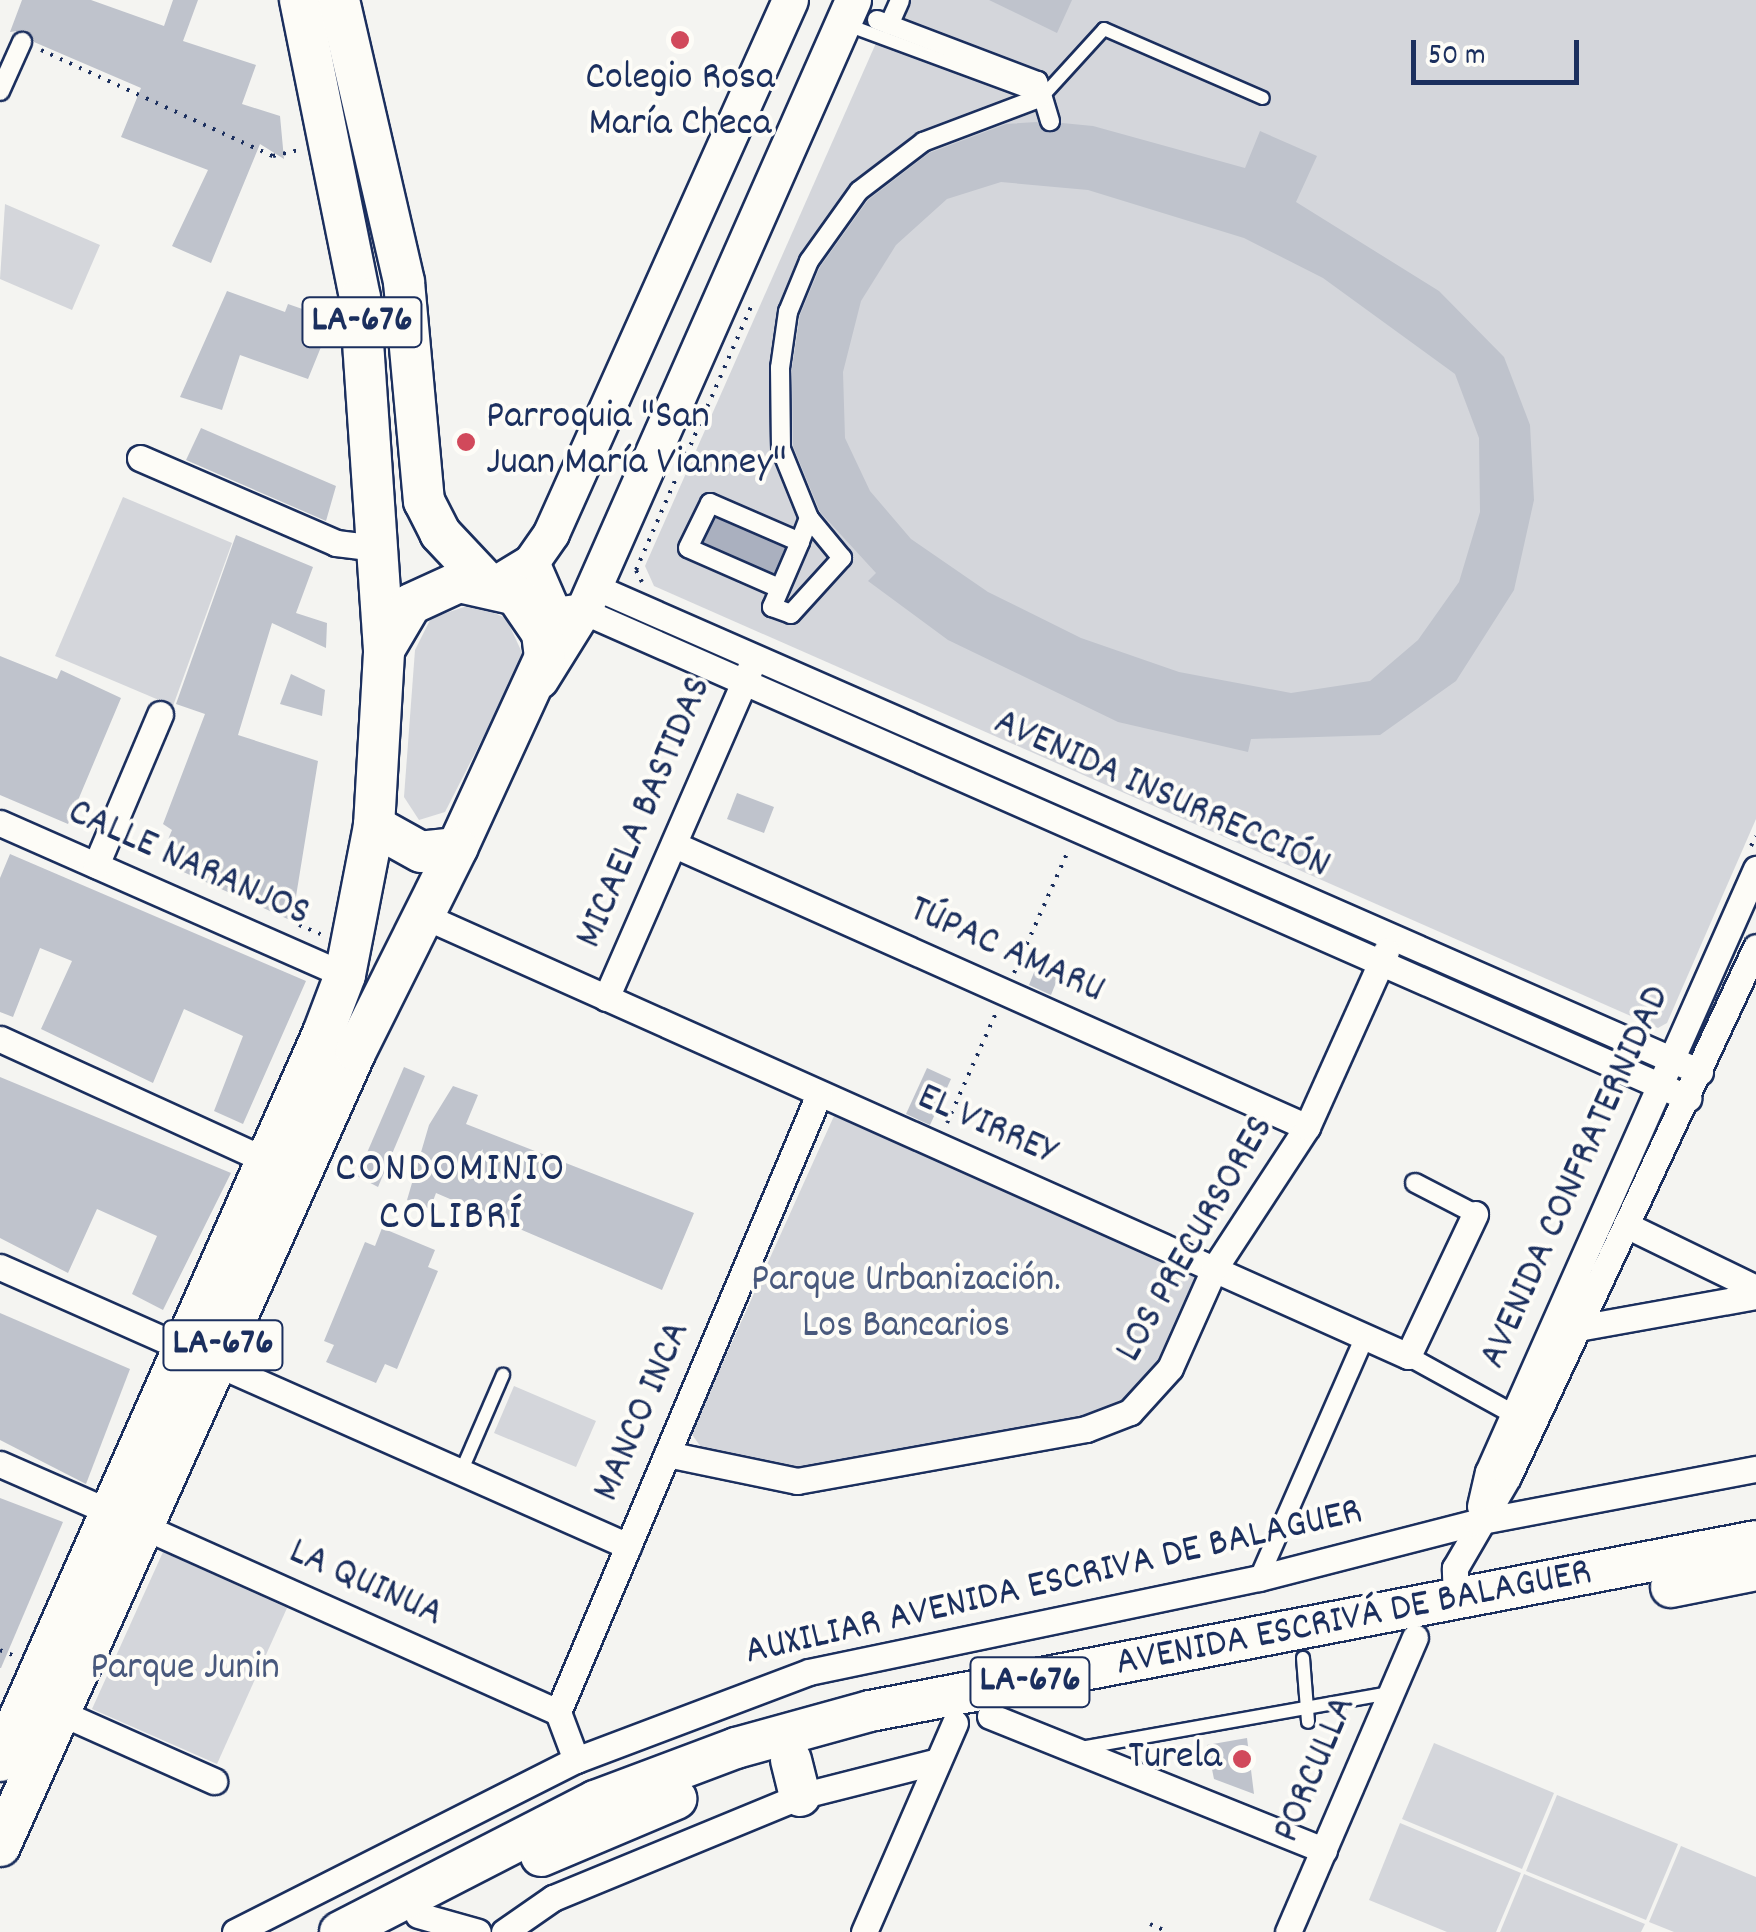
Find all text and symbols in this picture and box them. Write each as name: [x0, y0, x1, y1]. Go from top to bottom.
scale bar: [1416, 20, 1584, 82]
marker: Colegio Rosa María Checa: [669, 29, 691, 51]
text: 50 m: [1428, 36, 1486, 79]
place label: Colegio Rosa María Checa: [585, 56, 775, 150]
road number: LA-676: [300, 289, 424, 355]
place label: Parroquia "San Juan María Vianney": [486, 395, 787, 489]
marker: Parroquia "San Juan María Vianney": [455, 431, 477, 453]
street label: MICAELA BASTIDAS: [567, 670, 725, 956]
street label: AVENIDA INSURRECCIÓN: [986, 700, 1336, 892]
street label: CALLE NARANJOS: [60, 790, 316, 940]
street label: TÚPAC AMARU: [901, 888, 1111, 1016]
street label: AVENIDA CONFRATERNIDAD: [1471, 979, 1683, 1377]
street label: EL VIRREY: [909, 1075, 1063, 1179]
street label: LOS PRECURSORES: [1107, 1108, 1287, 1372]
district label: CONDOMINIO COLIBRÍ: [335, 1146, 567, 1244]
park label: Parque Urbanización. Los Bancarios: [751, 1258, 1061, 1352]
road number: LA-676: [160, 1312, 286, 1378]
street label: MANCO INCA: [585, 1315, 703, 1509]
street label: AUXILIAR AVENIDA ESCRIVA DE BALAGUER: [741, 1490, 1367, 1678]
street label: LA QUINUA: [281, 1530, 449, 1640]
street label: AVENIDA ESCRIVÁ DE BALAGUER: [1112, 1550, 1596, 1690]
park label: Parque Junin: [90, 1646, 280, 1694]
road number: LA-676: [968, 1649, 1092, 1715]
street label: PORCULLA: [1265, 1690, 1369, 1850]
place label: Turela: [1128, 1735, 1222, 1783]
marker: Turela: [1231, 1748, 1253, 1770]

